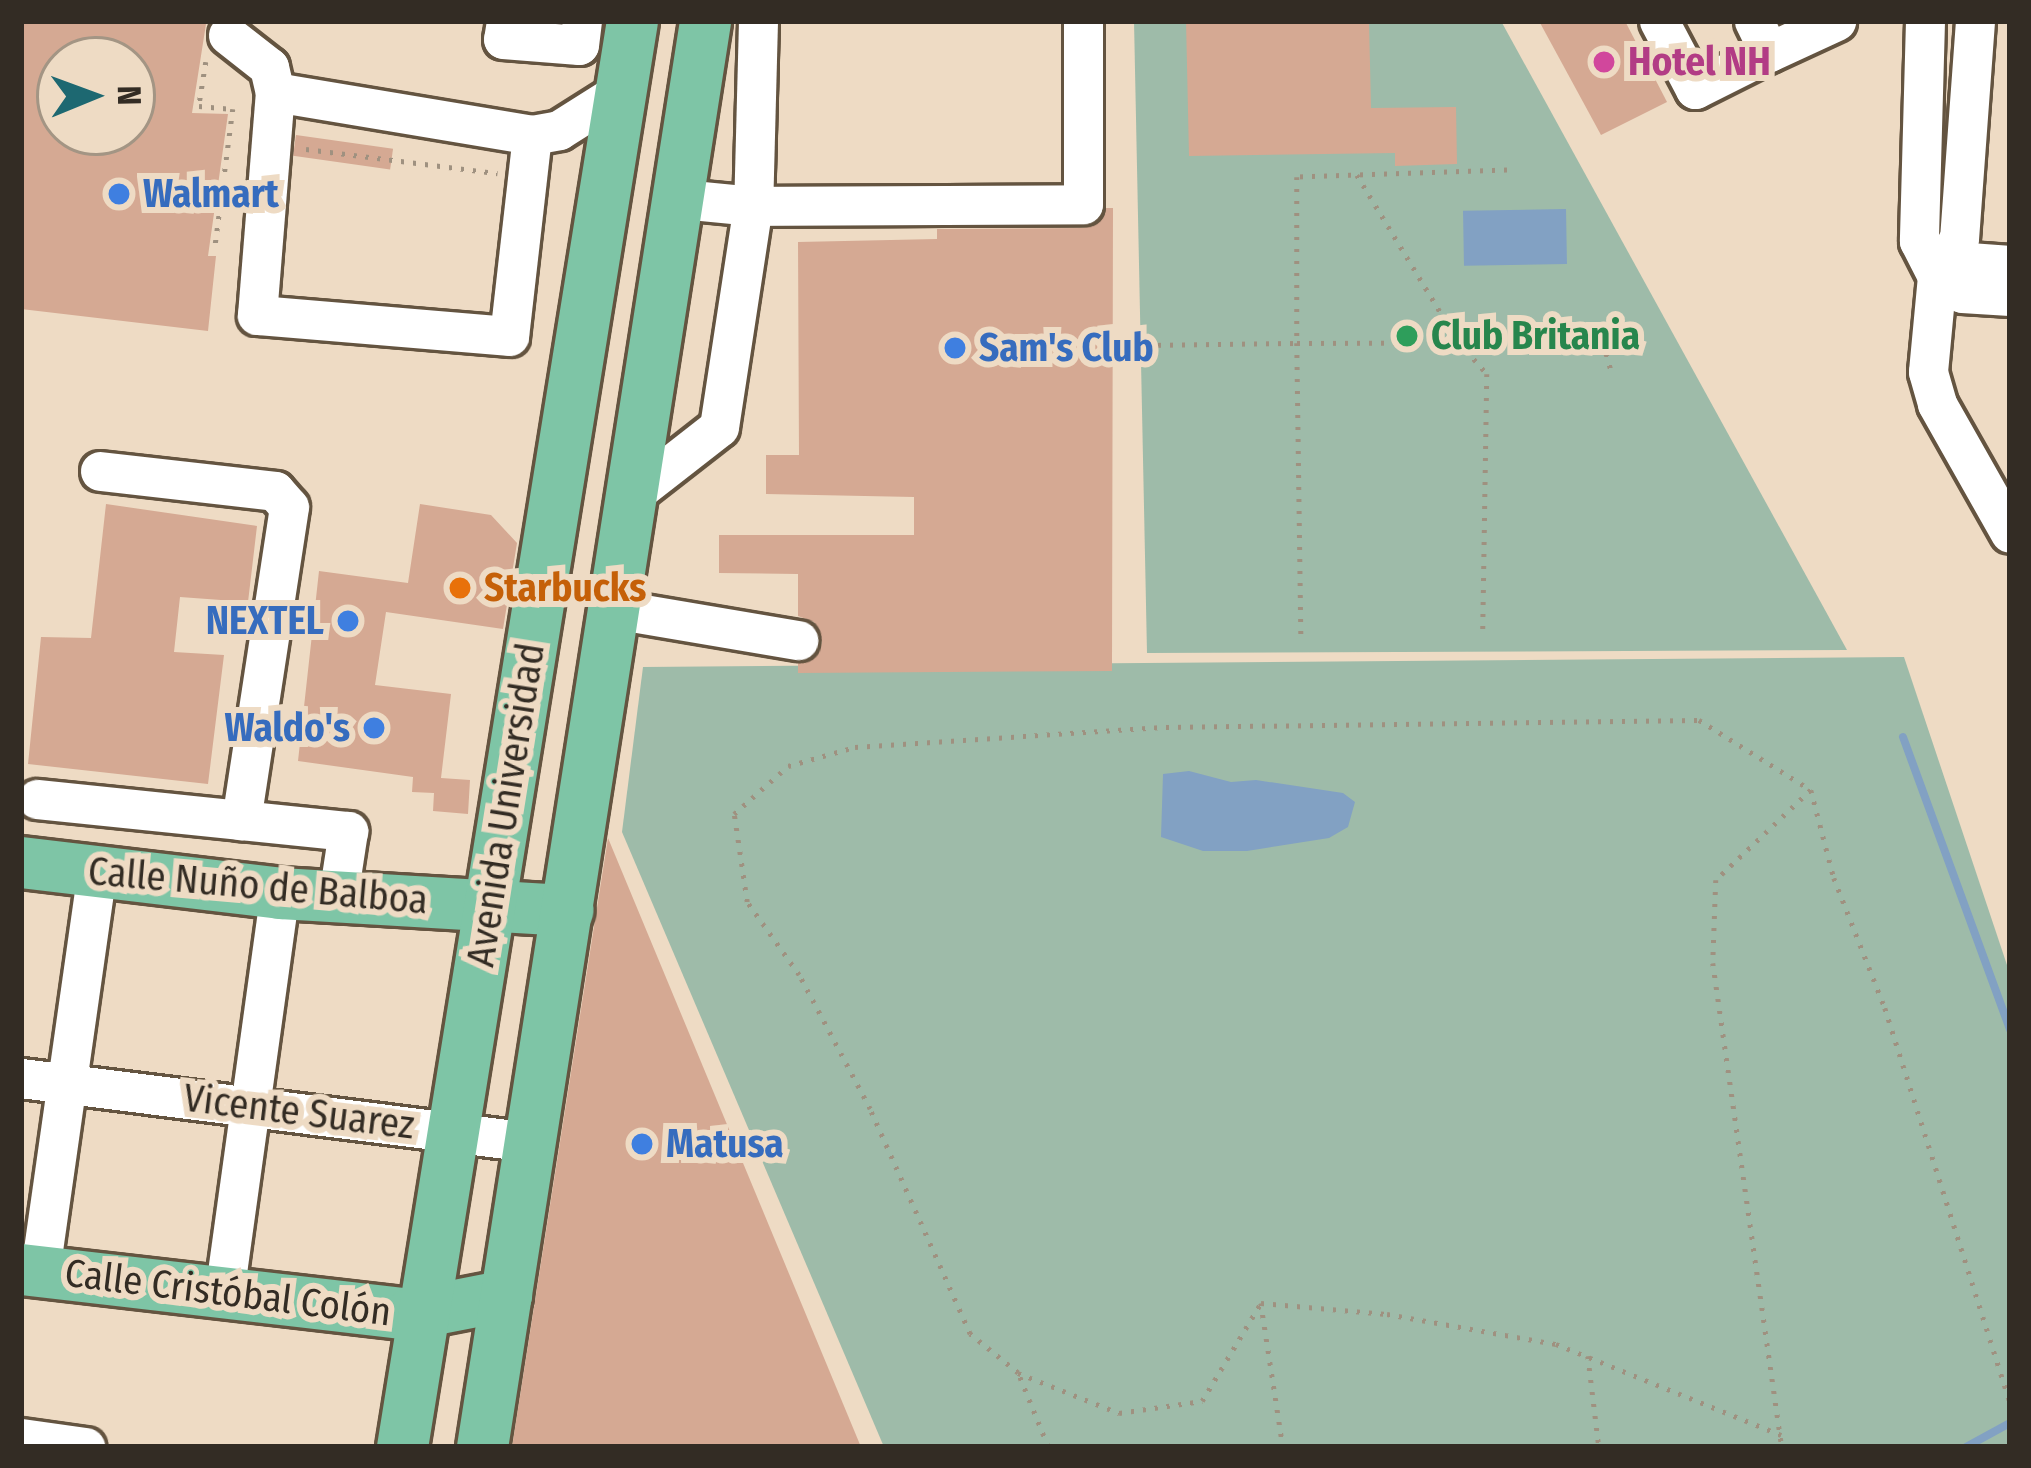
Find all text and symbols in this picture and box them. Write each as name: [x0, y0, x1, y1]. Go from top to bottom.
north arrow: [36, 36, 156, 156]
place label: Hotel NH: [1628, 39, 1771, 85]
marker: Hotel NH: [1591, 49, 1617, 75]
text: N: [109, 85, 149, 106]
place label: Walmart: [143, 171, 279, 217]
marker: Walmart: [106, 181, 132, 207]
place label: Club Britania: [1431, 313, 1640, 359]
marker: Club Britania: [1394, 323, 1420, 349]
place label: Sam's Club: [979, 325, 1154, 371]
marker: Sam's Club: [942, 335, 968, 361]
place label: Starbucks: [484, 565, 646, 611]
marker: Starbucks: [447, 575, 473, 601]
place label: NEXTEL: [206, 598, 324, 644]
marker: NEXTEL: [335, 608, 361, 634]
street label: Avenida Universidad: [457, 640, 555, 970]
place label: Waldo's: [224, 705, 350, 751]
marker: Waldo's: [361, 715, 387, 741]
street label: Calle Nuño de Balboa: [86, 848, 430, 924]
street label: Vicente Suarez: [181, 1075, 417, 1149]
place label: Matusa: [666, 1121, 784, 1167]
marker: Matusa: [629, 1131, 655, 1157]
street label: Calle Cristóbal Colón: [62, 1250, 394, 1336]

